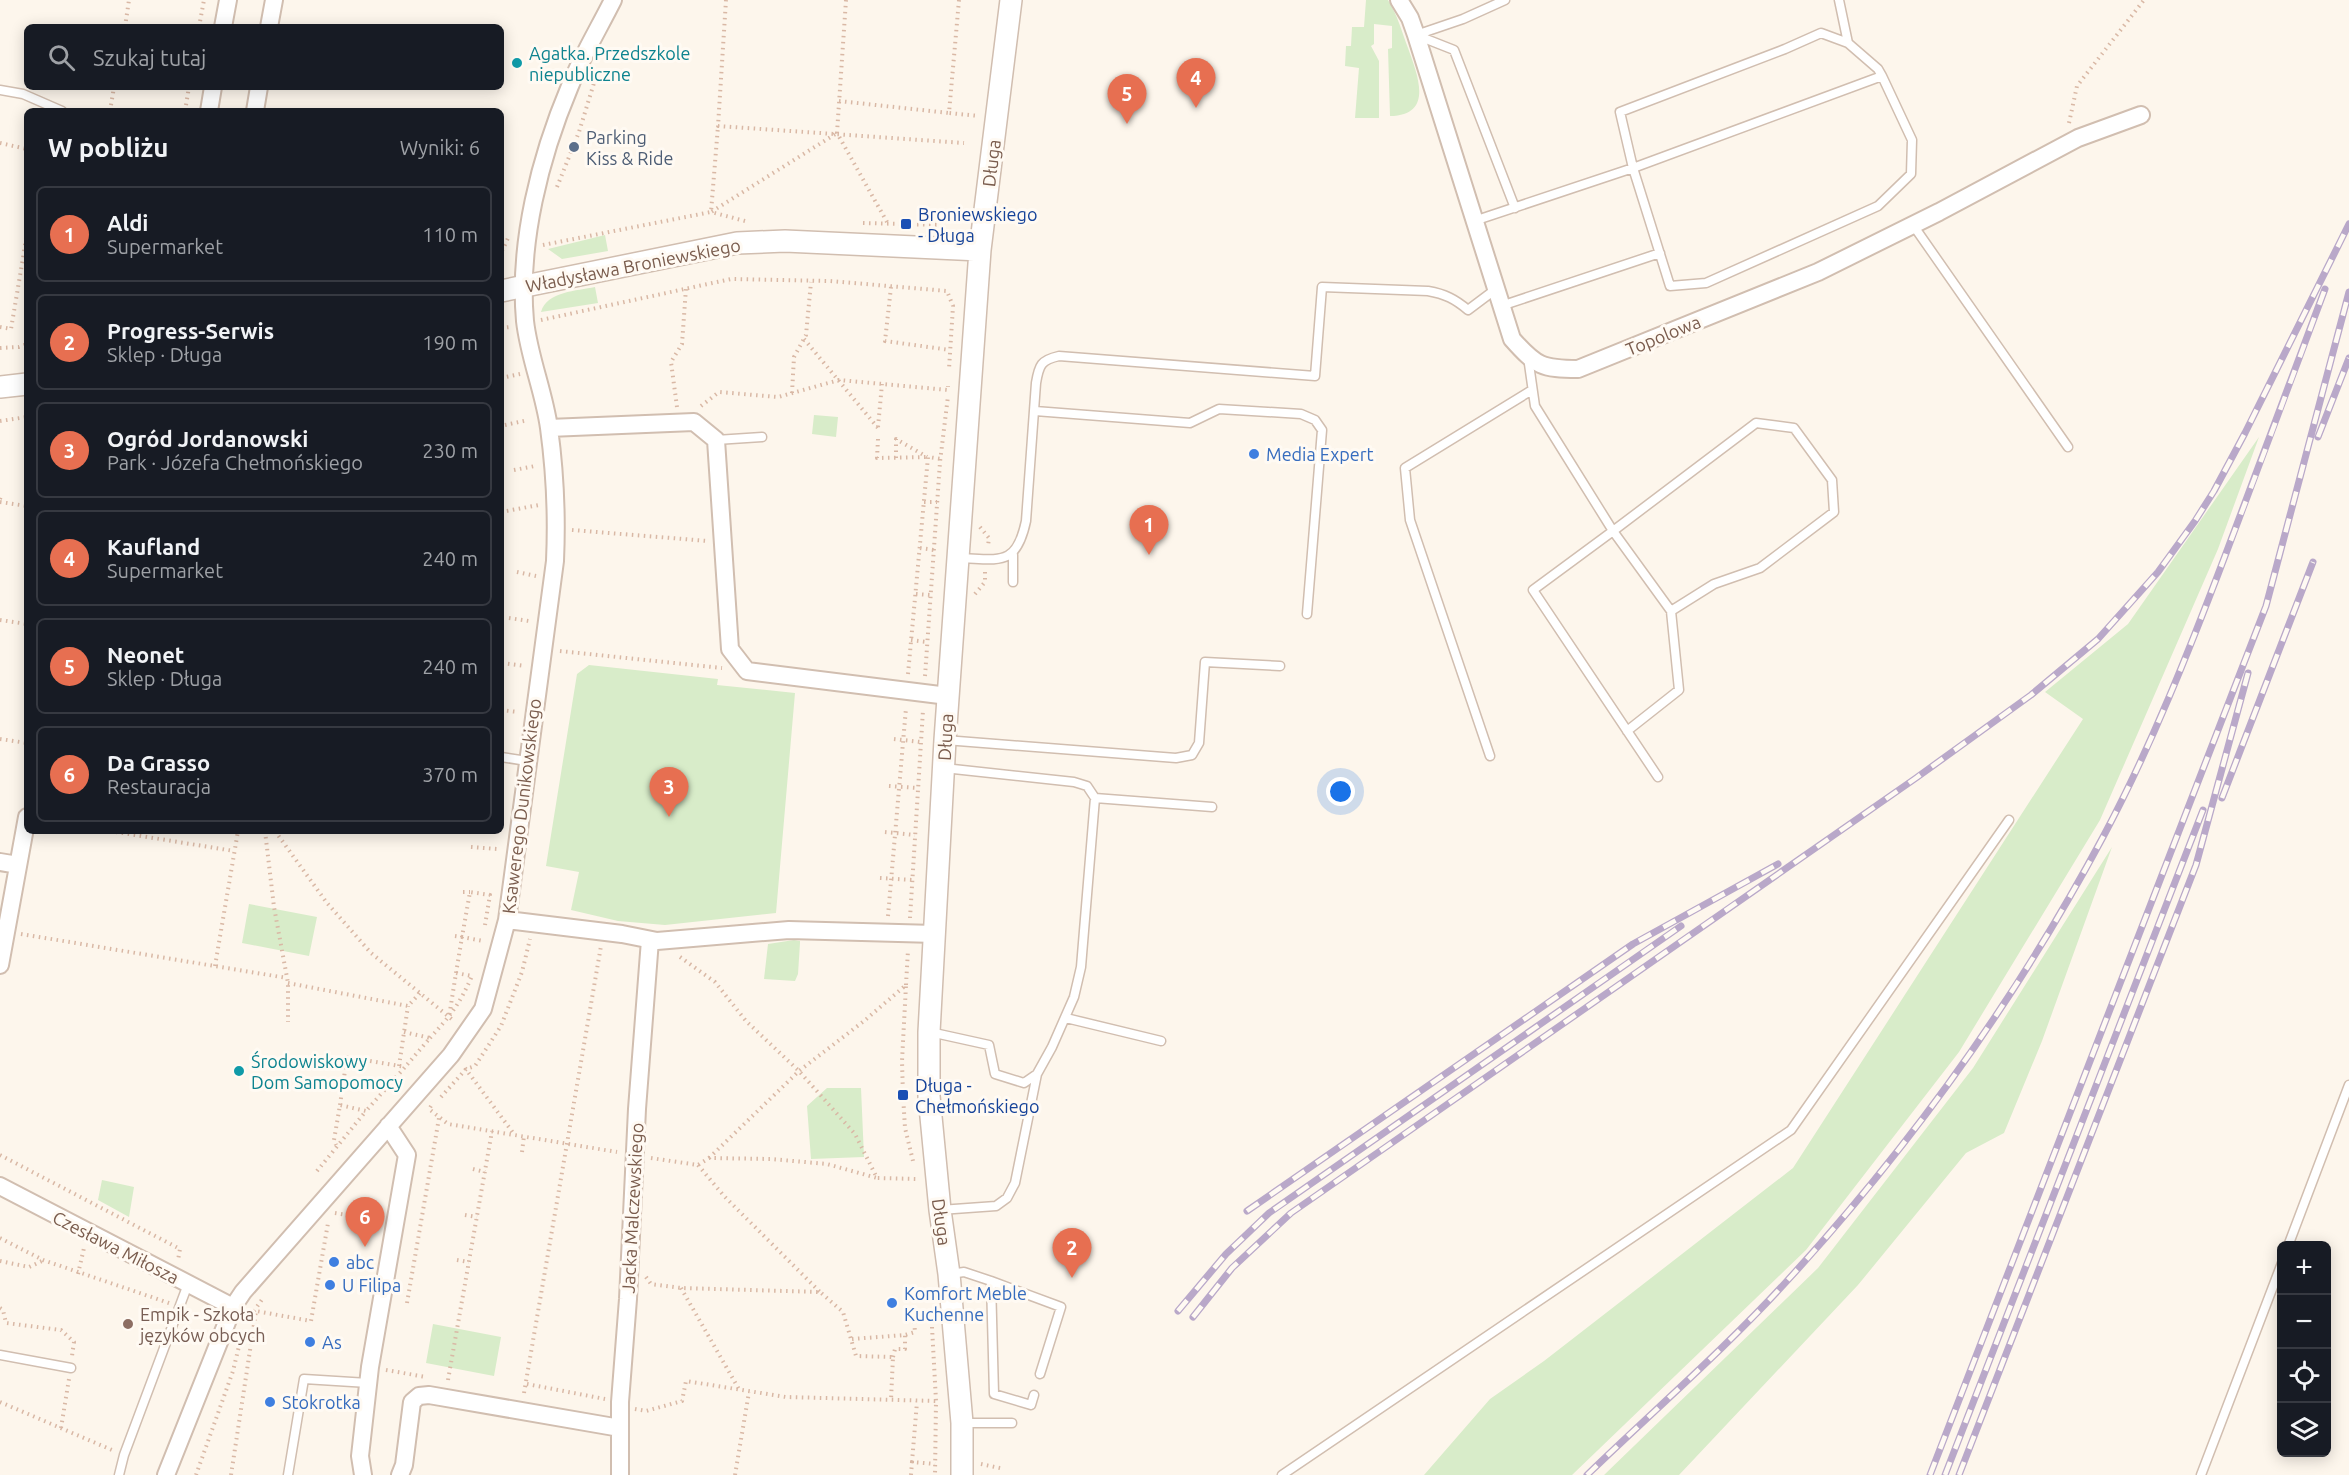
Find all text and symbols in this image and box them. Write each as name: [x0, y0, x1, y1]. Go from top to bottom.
search box: [24, 24, 504, 90]
icon: search: [45, 41, 78, 74]
place label: Agatka. Przedszkole niepubliczne: [529, 43, 690, 84]
text: Szukaj tutaj: [93, 45, 206, 70]
marker: Agatka. Przedszkole niepubliczne: [510, 56, 524, 70]
pin: 4: [1176, 58, 1216, 108]
pin: 5: [1108, 74, 1146, 124]
place label: Parking Kiss & Ride: [586, 127, 673, 168]
text: W pobliżu: [48, 133, 169, 162]
text: Wyniki: 6: [400, 136, 480, 159]
street label: Długa: [978, 138, 1004, 188]
marker: Parking Kiss & Ride: [567, 140, 581, 154]
place label: Broniewskiego - Długa: [918, 204, 1037, 245]
text: Aldi: [107, 210, 148, 235]
marker: Broniewskiego - Długa: [899, 217, 913, 231]
text: 1: [64, 223, 75, 246]
text: 110 m: [422, 223, 478, 246]
street label: Władysława Broniewskiego: [524, 234, 742, 296]
text: Supermarket: [107, 235, 223, 258]
street label: Topolowa: [1623, 311, 1703, 359]
text: Progress-Serwis: [107, 318, 274, 343]
text: 2: [64, 331, 75, 354]
text: 190 m: [422, 331, 478, 354]
text: Sklep · Długa: [107, 343, 222, 366]
text: Ogród Jordanowski: [107, 426, 308, 451]
text: 3: [64, 439, 75, 462]
text: 230 m: [422, 439, 478, 462]
place label: Media Expert: [1266, 444, 1374, 464]
marker: Media Expert: [1247, 447, 1261, 461]
text: Park · Józefa Chełmońskiego: [107, 451, 363, 474]
pin: 1: [1130, 506, 1168, 555]
text: Kaufland: [107, 534, 200, 559]
text: 4: [64, 547, 75, 570]
text: 240 m: [422, 547, 478, 570]
text: Supermarket: [107, 559, 223, 582]
text: Neonet: [107, 642, 184, 667]
text: 5: [64, 655, 75, 678]
text: 240 m: [422, 655, 478, 678]
text: Sklep · Długa: [107, 667, 222, 690]
street label: Ksawerego Dunikowskiego: [498, 697, 544, 915]
street label: Długa: [934, 713, 956, 761]
text: Da Grasso: [107, 750, 210, 775]
text: 6: [64, 763, 75, 786]
text: 370 m: [422, 763, 478, 786]
pin: 3: [650, 768, 688, 817]
text: Restauracja: [107, 775, 211, 798]
your location: [1326, 777, 1355, 806]
place label: Środowiskowy Dom Samopomocy: [251, 1050, 403, 1092]
marker: Środowiskowy Dom Samopomocy: [232, 1064, 246, 1078]
place label: Długa - Chełmońskiego: [915, 1075, 1040, 1116]
marker: Długa - Chełmońskiego: [896, 1088, 910, 1102]
street label: Jacka Malczewskiego: [618, 1122, 646, 1294]
street label: Długa: [929, 1197, 955, 1247]
pin: 6: [346, 1198, 385, 1247]
street label: Czesława Miłosza: [50, 1207, 182, 1287]
pin: 2: [1052, 1228, 1092, 1278]
map controls: [2277, 1241, 2331, 1457]
button: +: [2277, 1241, 2331, 1295]
place label: abc: [346, 1252, 374, 1272]
marker: abc: [327, 1255, 341, 1269]
place label: U Filipa: [342, 1275, 401, 1295]
marker: U Filipa: [323, 1278, 337, 1292]
place label: Komfort Meble Kuchenne: [904, 1283, 1027, 1324]
button: −: [2277, 1295, 2331, 1349]
marker: Komfort Meble Kuchenne: [885, 1296, 899, 1310]
place label: Empik - Szkoła języków obcych: [138, 1304, 266, 1345]
marker: Empik - Szkoła języków obcych: [121, 1317, 135, 1331]
place label: As: [322, 1332, 342, 1352]
marker: As: [303, 1335, 317, 1349]
button: locate: [2277, 1349, 2331, 1403]
place label: Stokrotka: [282, 1392, 361, 1412]
marker: Stokrotka: [263, 1395, 277, 1409]
button: layers: [2277, 1403, 2331, 1457]

